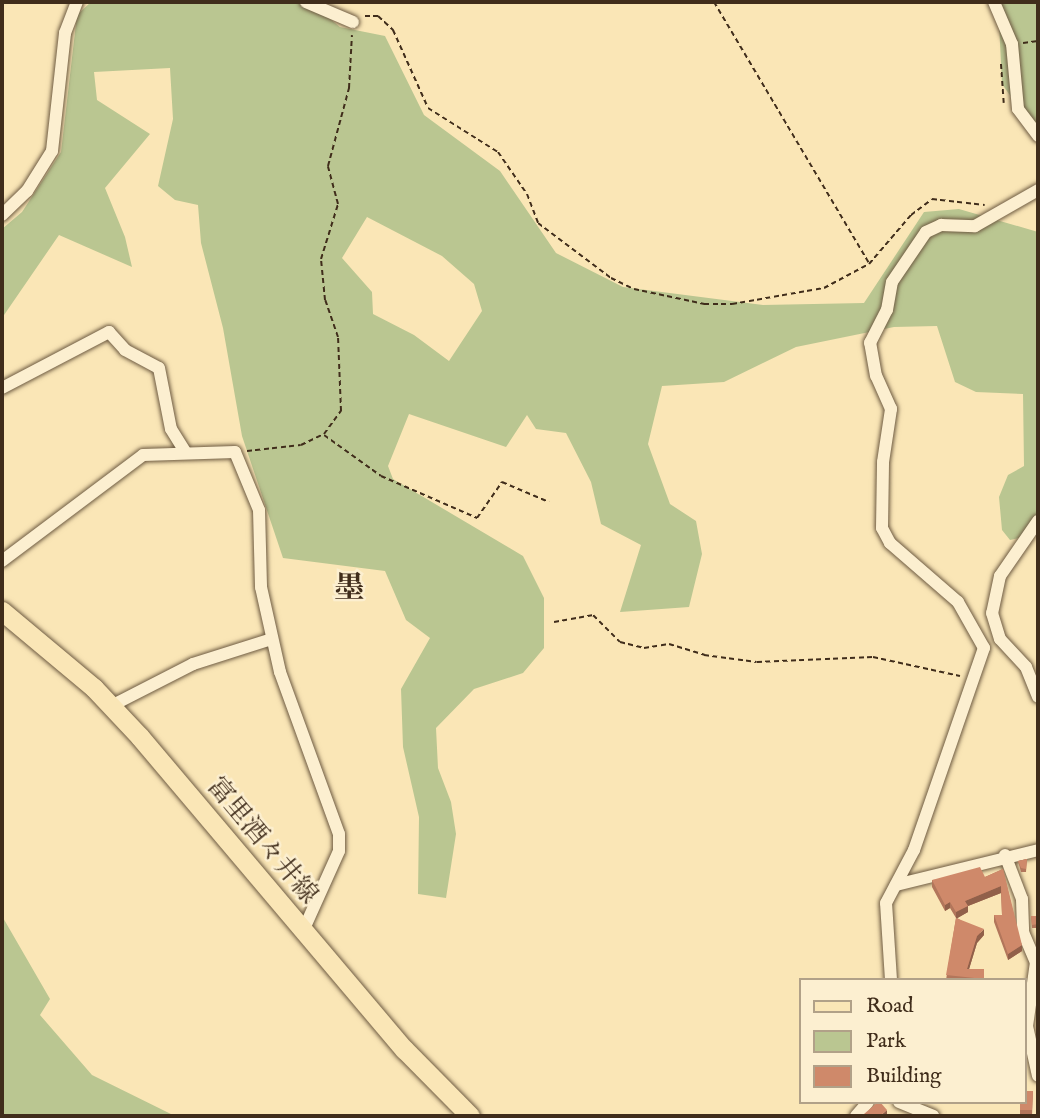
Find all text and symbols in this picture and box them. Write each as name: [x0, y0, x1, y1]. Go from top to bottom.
district label: 墨: [334, 571, 364, 607]
street label: 富里酒々井線: [200, 771, 324, 911]
legend: [799, 978, 1026, 1104]
text: Road: [866, 993, 913, 1020]
text: Park: [866, 1028, 906, 1055]
text: Building: [866, 1063, 941, 1090]

